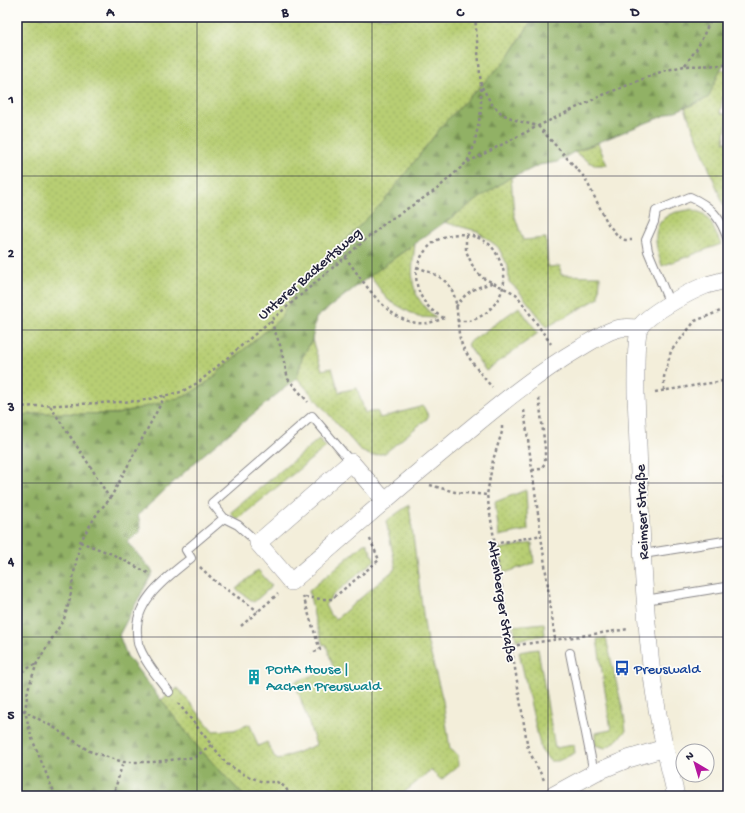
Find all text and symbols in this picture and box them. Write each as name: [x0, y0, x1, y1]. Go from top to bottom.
text: A: [105, 6, 115, 21]
text: B: [281, 6, 290, 21]
text: C: [455, 6, 465, 21]
text: D: [630, 6, 640, 21]
text: 1: [7, 93, 14, 108]
street label: Unterer Backertsweg: [255, 224, 366, 325]
text: 2: [8, 247, 15, 262]
text: 3: [7, 401, 15, 416]
street label: Reimser Straße: [632, 464, 654, 560]
street label: Altenberger Straße: [483, 539, 520, 664]
text: 4: [7, 555, 15, 570]
bus stop icon: Preuswald: [613, 659, 631, 677]
place label: POHA House | Aachen Preuswald: [265, 661, 382, 696]
place label: Preuswald: [633, 661, 701, 679]
building icon: POHA House | Aachen Preuswald: [245, 668, 263, 686]
text: 5: [8, 709, 15, 724]
north arrow: [675, 743, 715, 783]
text: N: [684, 750, 697, 764]

